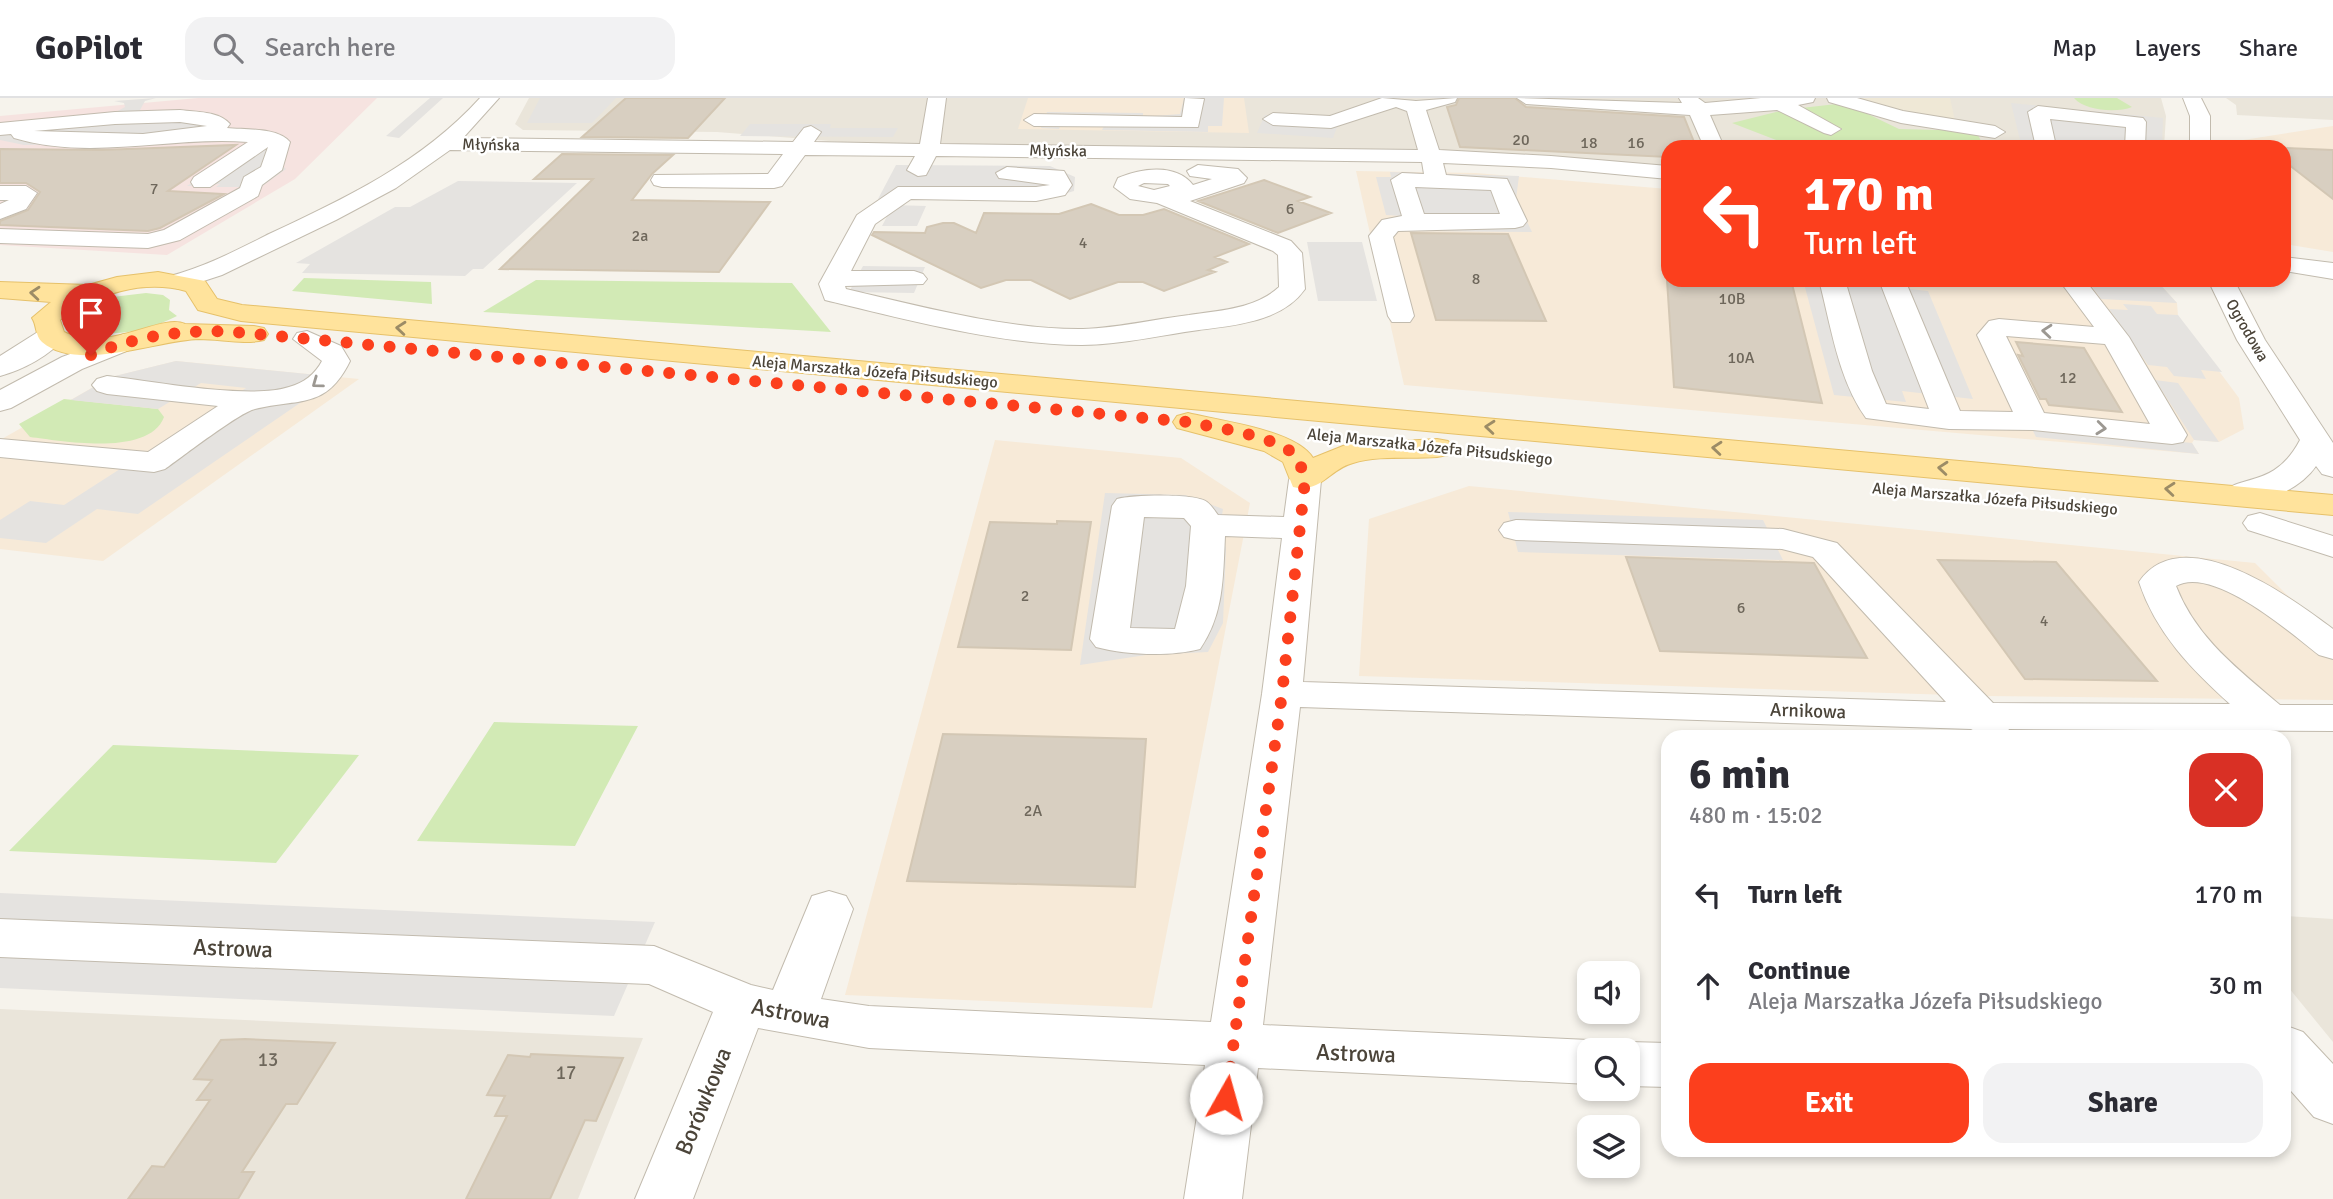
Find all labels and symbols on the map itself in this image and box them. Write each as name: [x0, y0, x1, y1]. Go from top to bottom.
house number: 20: [1512, 130, 1530, 150]
house number: 18: [1580, 133, 1598, 153]
house number: 16: [1627, 133, 1645, 153]
street label: Młyńska: [462, 134, 520, 156]
street label: Młyńska: [1029, 140, 1087, 162]
house number: 7: [150, 179, 158, 199]
house number: 6: [1286, 199, 1294, 219]
house number: 2a: [632, 226, 648, 246]
house number: 4: [1079, 233, 1088, 253]
house number: 8: [1472, 269, 1480, 289]
pin: [61, 283, 121, 355]
one-way arrow: [29, 286, 40, 301]
house number: 10B: [1719, 289, 1745, 309]
street label: Ogrodowa: [2221, 296, 2273, 365]
one-way arrow: [395, 321, 406, 336]
one-way arrow: [2041, 324, 2052, 339]
house number: 10A: [1727, 348, 1755, 368]
street label: Aleja Marszałka Józefa Piłsudskiego: [751, 351, 999, 393]
house number: 12: [2059, 368, 2077, 388]
one-way arrow: [312, 375, 325, 388]
one-way arrow: [1484, 420, 1495, 435]
one-way arrow: [2096, 420, 2107, 435]
street label: Aleja Marszałka Józefa Piłsudskiego: [1306, 424, 1554, 470]
one-way arrow: [1711, 440, 1723, 455]
one-way arrow: [1938, 461, 1949, 476]
street label: Aleja Marszałka Józefa Piłsudskiego: [1871, 478, 2119, 520]
one-way arrow: [2164, 482, 2175, 497]
house number: 2: [1021, 586, 1029, 606]
house number: 6: [1737, 598, 1745, 618]
house number: 4: [2040, 611, 2049, 631]
street label: Arnikowa: [1769, 698, 1846, 724]
house number: 2A: [1024, 801, 1042, 821]
street label: Astrowa: [193, 933, 273, 964]
street label: Astrowa: [749, 992, 833, 1035]
street label: Astrowa: [1316, 1038, 1396, 1069]
street label: Borówkowa: [669, 1043, 738, 1159]
house number: 13: [258, 1048, 278, 1072]
house number: 17: [556, 1061, 576, 1085]
position arrow: [1189, 1061, 1263, 1135]

